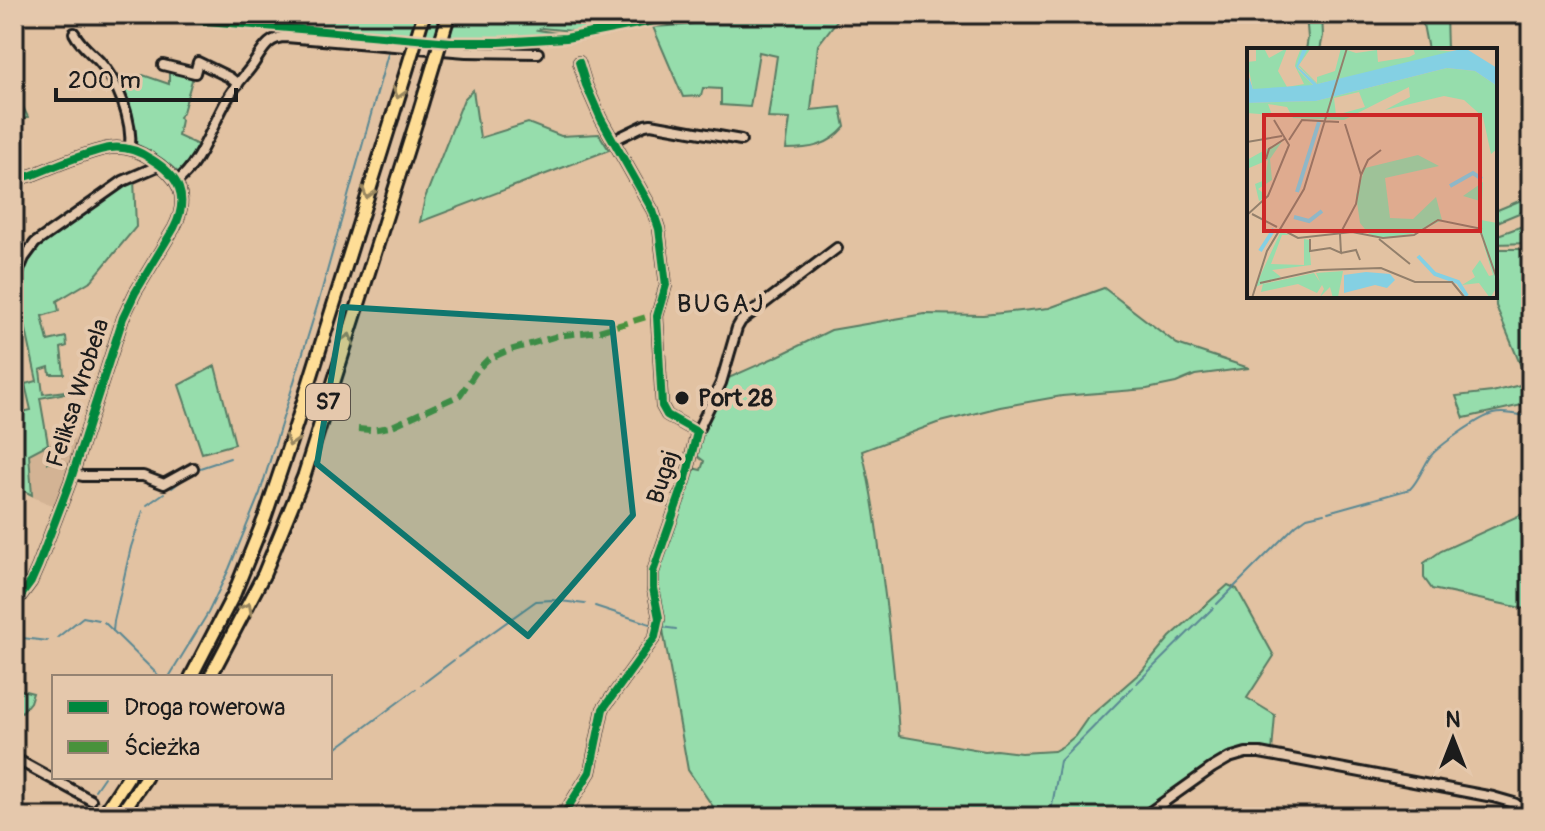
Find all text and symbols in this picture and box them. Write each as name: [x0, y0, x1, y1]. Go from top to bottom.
inset map: [1247, 48, 1497, 298]
scale bar: [56, 52, 236, 102]
text: 200 m: [68, 66, 141, 95]
one-way arrow: [393, 85, 409, 99]
one-way arrow: [362, 185, 378, 199]
district label: BUGAJ: [677, 288, 765, 320]
street label: Feliksa Wrobela: [40, 315, 116, 471]
one-way arrow: [339, 333, 355, 347]
road number: S7: [306, 384, 350, 420]
place label: Port 28: [698, 384, 773, 413]
marker: Port 28: [673, 389, 691, 407]
one-way arrow: [284, 433, 300, 447]
street label: Bugaj: [641, 447, 685, 507]
one-way arrow: [238, 602, 253, 617]
legend: [52, 675, 332, 779]
text: Droga rowerowa: [124, 693, 285, 722]
north arrow: [1413, 699, 1493, 779]
text: N: [1446, 706, 1461, 734]
text: Ścieżka: [124, 733, 200, 762]

